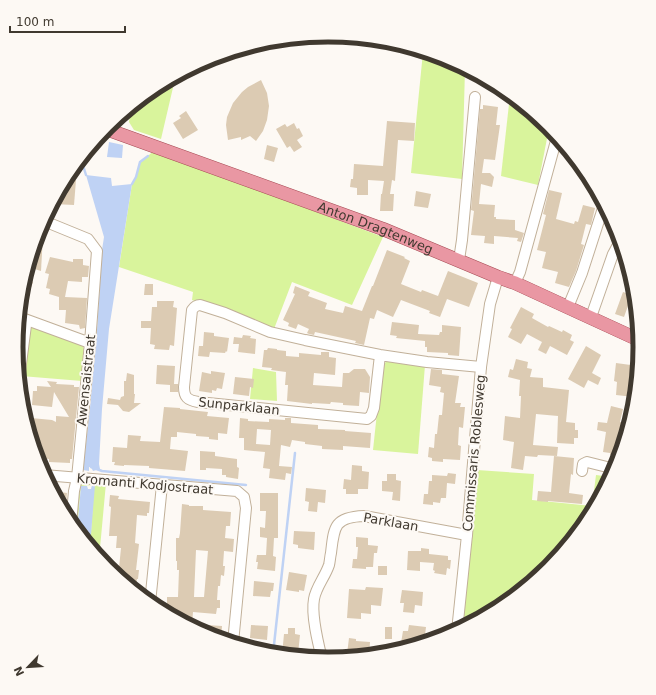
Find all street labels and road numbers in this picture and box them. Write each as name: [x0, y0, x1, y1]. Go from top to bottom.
street label: Anton Dragtenweg: [316, 199, 435, 257]
street label: Awensaistraat: [74, 334, 98, 426]
street label: Commissaris Roblesweg: [460, 374, 488, 532]
street label: Sunparklaan: [198, 394, 280, 418]
street label: Kromanti Kodjostraat: [76, 471, 214, 497]
street label: Parklaan: [362, 510, 420, 534]

